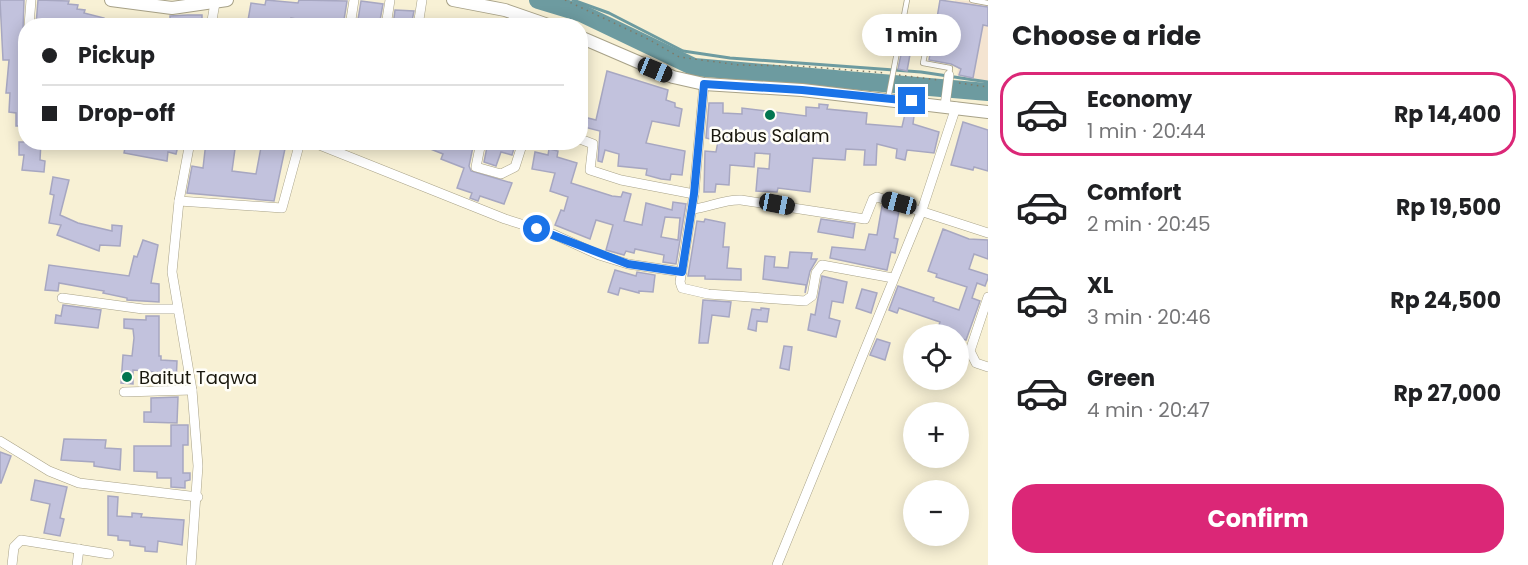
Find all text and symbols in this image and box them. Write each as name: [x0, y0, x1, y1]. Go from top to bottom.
callout: 1 min: [862, 14, 962, 56]
text: Choose a ride: [1012, 17, 1201, 54]
text: 1 min: [885, 21, 938, 49]
text: Pickup: [78, 40, 155, 71]
car: [635, 55, 675, 85]
text: Economy: [1087, 84, 1192, 115]
route end: [898, 87, 925, 114]
icon: car: [1015, 87, 1069, 141]
text: Drop-off: [78, 98, 175, 129]
text: Rp 14,400: [1394, 99, 1501, 130]
marker: Babus Salam: [763, 108, 777, 122]
text: 1 min · 20:44: [1087, 117, 1205, 145]
place label: Babus Salam: [711, 123, 829, 148]
text: Comfort: [1087, 177, 1181, 208]
icon: car: [1015, 180, 1069, 234]
car: [879, 190, 919, 216]
car: [758, 192, 796, 216]
text: Rp 19,500: [1396, 192, 1501, 223]
text: 2 min · 20:45: [1087, 210, 1211, 238]
route start: [523, 215, 550, 242]
text: XL: [1087, 270, 1113, 301]
icon: car: [1015, 273, 1069, 327]
text: Rp 24,500: [1390, 285, 1501, 316]
text: 3 min · 20:46: [1087, 303, 1211, 331]
map controls: [903, 324, 969, 546]
button: locate: [903, 324, 969, 390]
text: Green: [1087, 363, 1155, 394]
place label: Baitut Taqwa: [139, 365, 257, 390]
icon: car: [1015, 366, 1069, 420]
marker: Baitut Taqwa: [120, 370, 134, 384]
text: Rp 27,000: [1393, 378, 1501, 409]
text: 4 min · 20:47: [1087, 396, 1210, 424]
button: +: [903, 402, 969, 468]
button: −: [903, 480, 969, 546]
button: Confirm: [1012, 484, 1504, 553]

